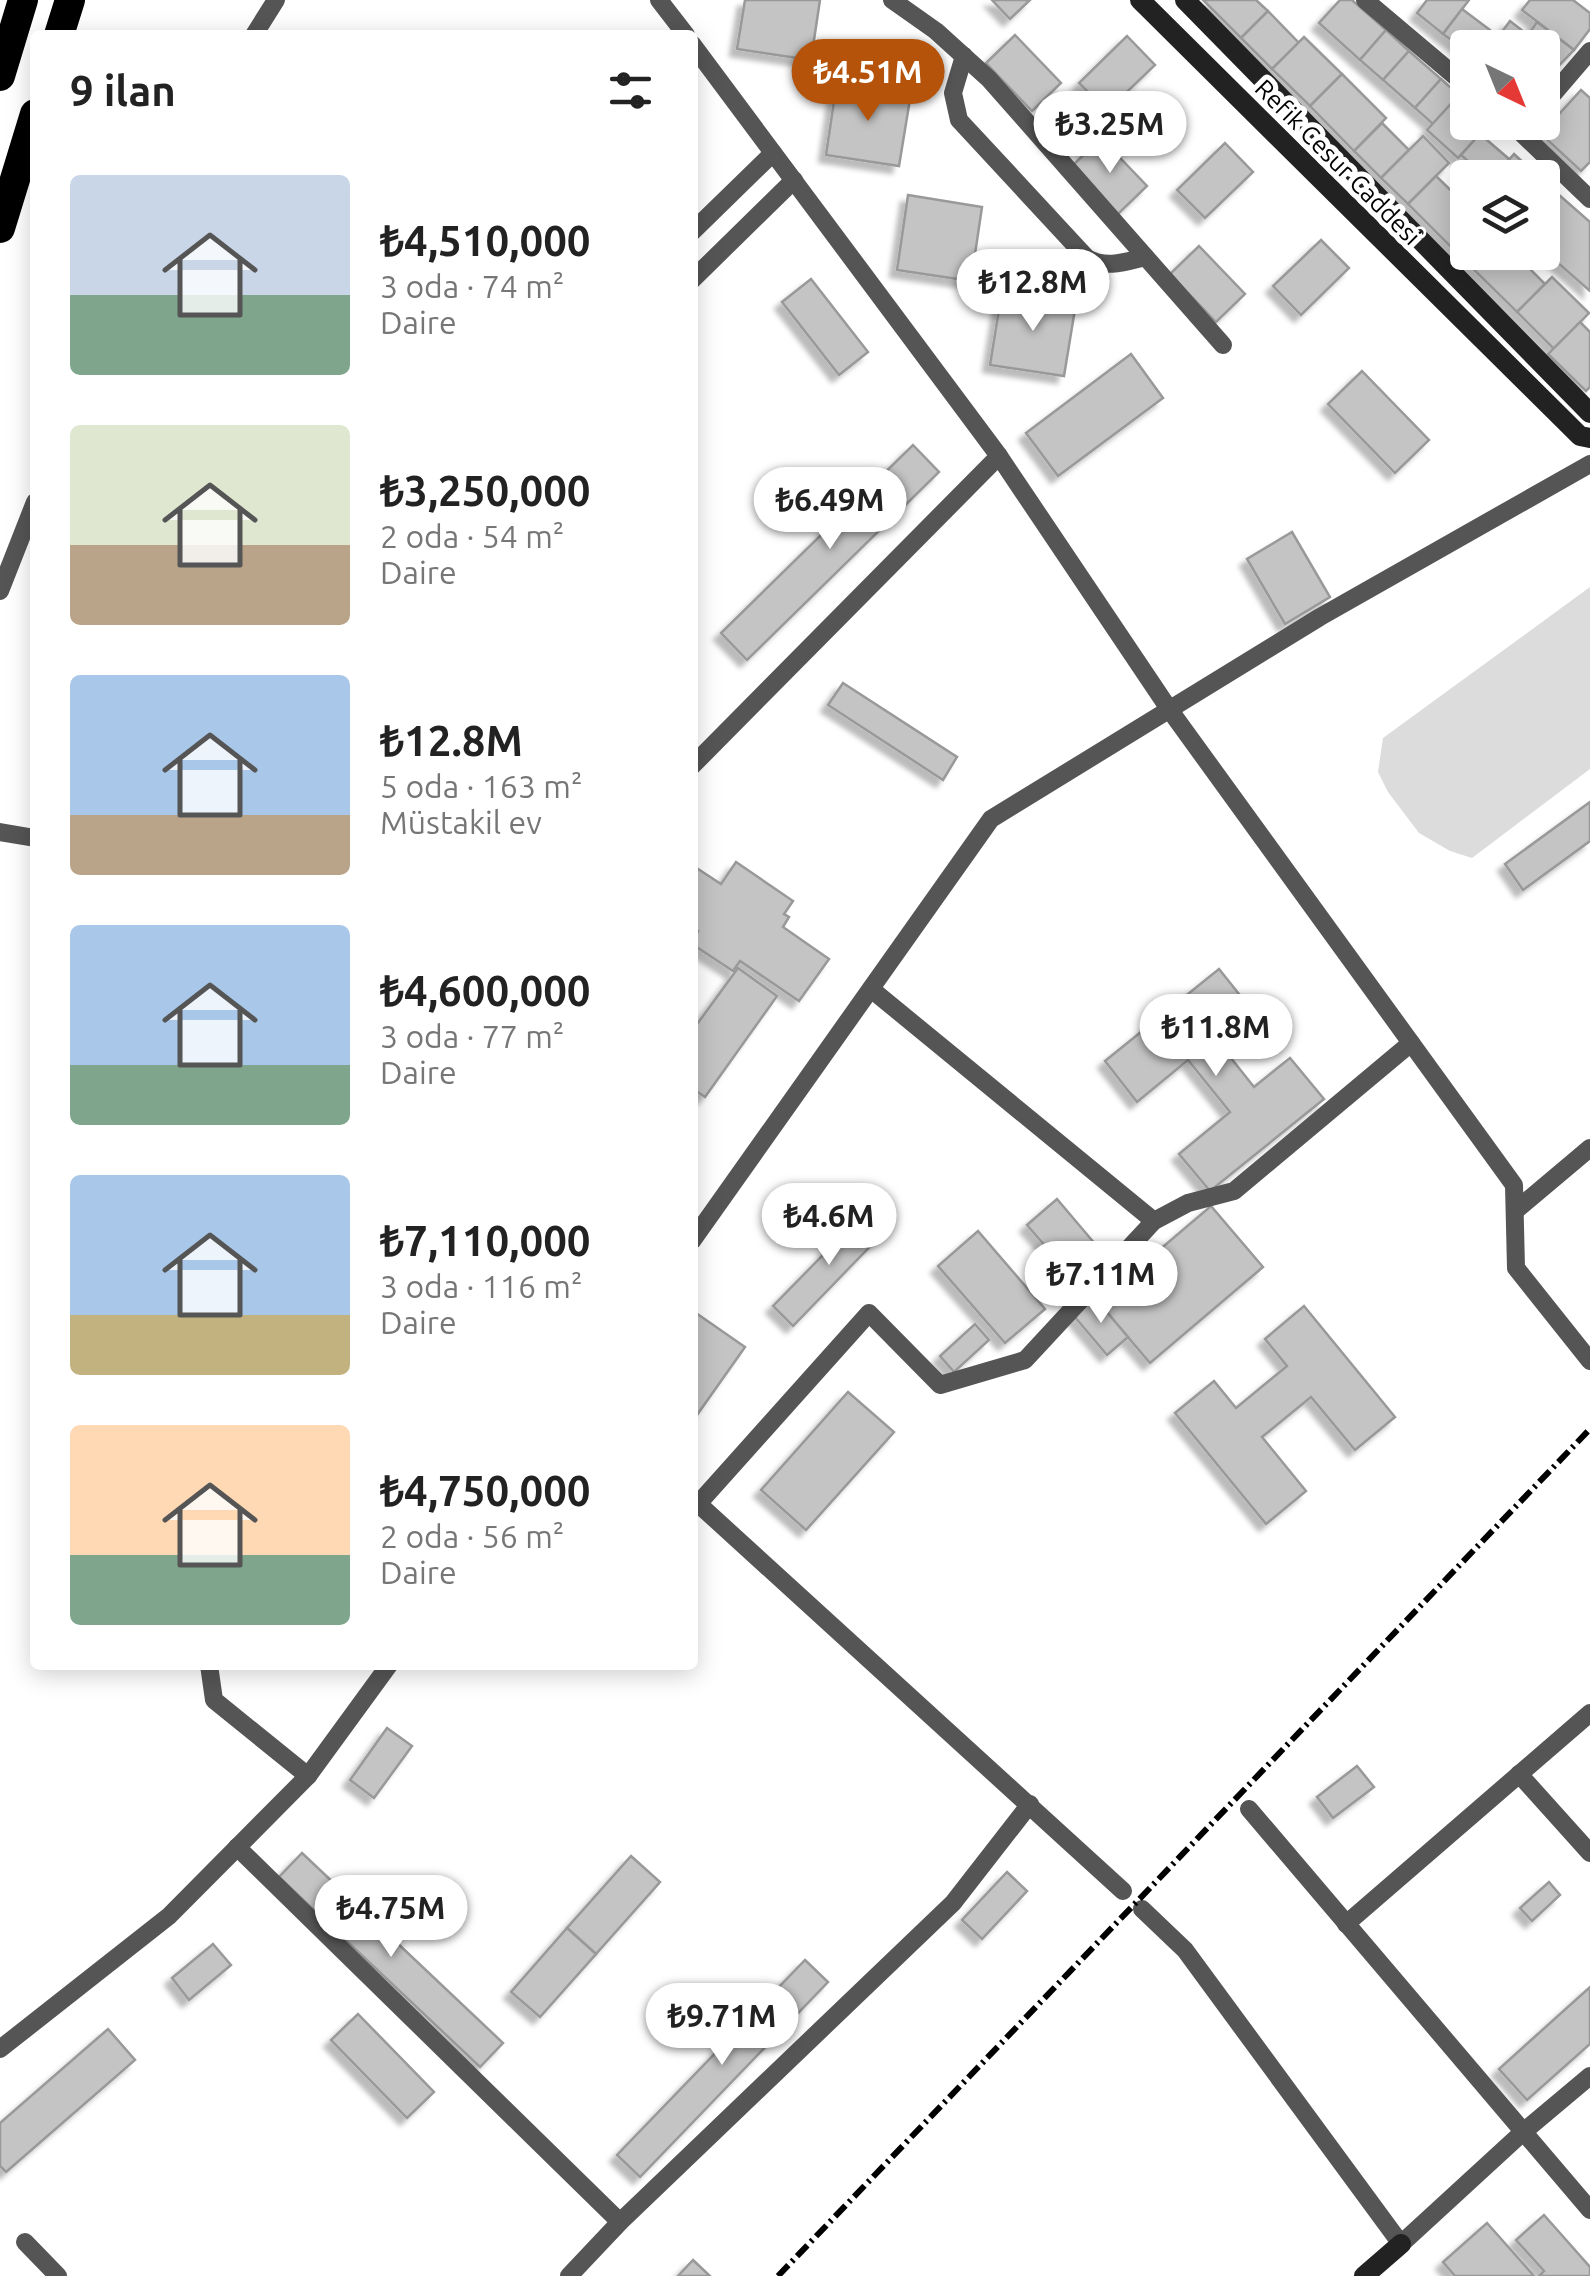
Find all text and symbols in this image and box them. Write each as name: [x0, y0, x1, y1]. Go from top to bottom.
north arrow: [1450, 30, 1560, 140]
map controls: [1450, 30, 1560, 270]
pin: ₺4.51M: [787, 39, 949, 124]
text: ₺4.51M: [814, 53, 922, 89]
icon: filters: [603, 63, 658, 118]
text: 9 ilan: [70, 67, 176, 114]
street label: Refik Cesur Caddesi: [1250, 74, 1426, 250]
pin: ₺3.25M: [1029, 91, 1191, 176]
text: ₺3.25M: [1056, 105, 1164, 141]
button: layers: [1450, 160, 1560, 270]
icon: home: [150, 215, 270, 335]
text: ₺4,510,000: [380, 217, 591, 264]
pin: ₺12.8M: [952, 249, 1114, 334]
text: ₺12.8M: [979, 263, 1087, 299]
text: 3 oda · 74 m²: [380, 268, 564, 304]
text: Daire: [380, 304, 457, 340]
icon: home: [150, 465, 270, 585]
text: ₺3,250,000: [380, 467, 591, 514]
pin: ₺6.49M: [749, 467, 911, 552]
text: ₺6.49M: [776, 481, 884, 517]
text: 2 oda · 54 m²: [380, 518, 564, 554]
text: Daire: [380, 554, 457, 590]
icon: home: [150, 715, 270, 835]
text: ₺12.8M: [380, 717, 523, 764]
text: 5 oda · 163 m²: [380, 768, 582, 804]
text: Müstakil ev: [380, 804, 542, 840]
icon: home: [150, 965, 270, 1085]
text: ₺4,600,000: [380, 967, 591, 1014]
pin: ₺11.8M: [1135, 994, 1297, 1079]
text: ₺11.8M: [1162, 1008, 1270, 1044]
text: 3 oda · 77 m²: [380, 1018, 564, 1054]
text: Daire: [380, 1054, 457, 1090]
pin: ₺4.6M: [759, 1183, 899, 1268]
text: ₺4.6M: [784, 1197, 874, 1233]
icon: home: [150, 1215, 270, 1335]
text: ₺7,110,000: [380, 1217, 591, 1264]
pin: ₺7.11M: [1020, 1241, 1182, 1326]
text: ₺7.11M: [1047, 1255, 1155, 1291]
text: 3 oda · 116 m²: [380, 1268, 582, 1304]
text: Daire: [380, 1304, 457, 1340]
icon: home: [150, 1465, 270, 1585]
text: ₺4,750,000: [380, 1467, 591, 1514]
text: 2 oda · 56 m²: [380, 1518, 564, 1554]
text: Daire: [380, 1554, 457, 1590]
pin: ₺4.75M: [310, 1875, 472, 1960]
text: ₺4.75M: [337, 1889, 445, 1925]
pin: ₺9.71M: [641, 1983, 803, 2068]
text: ₺9.71M: [668, 1997, 776, 2033]

